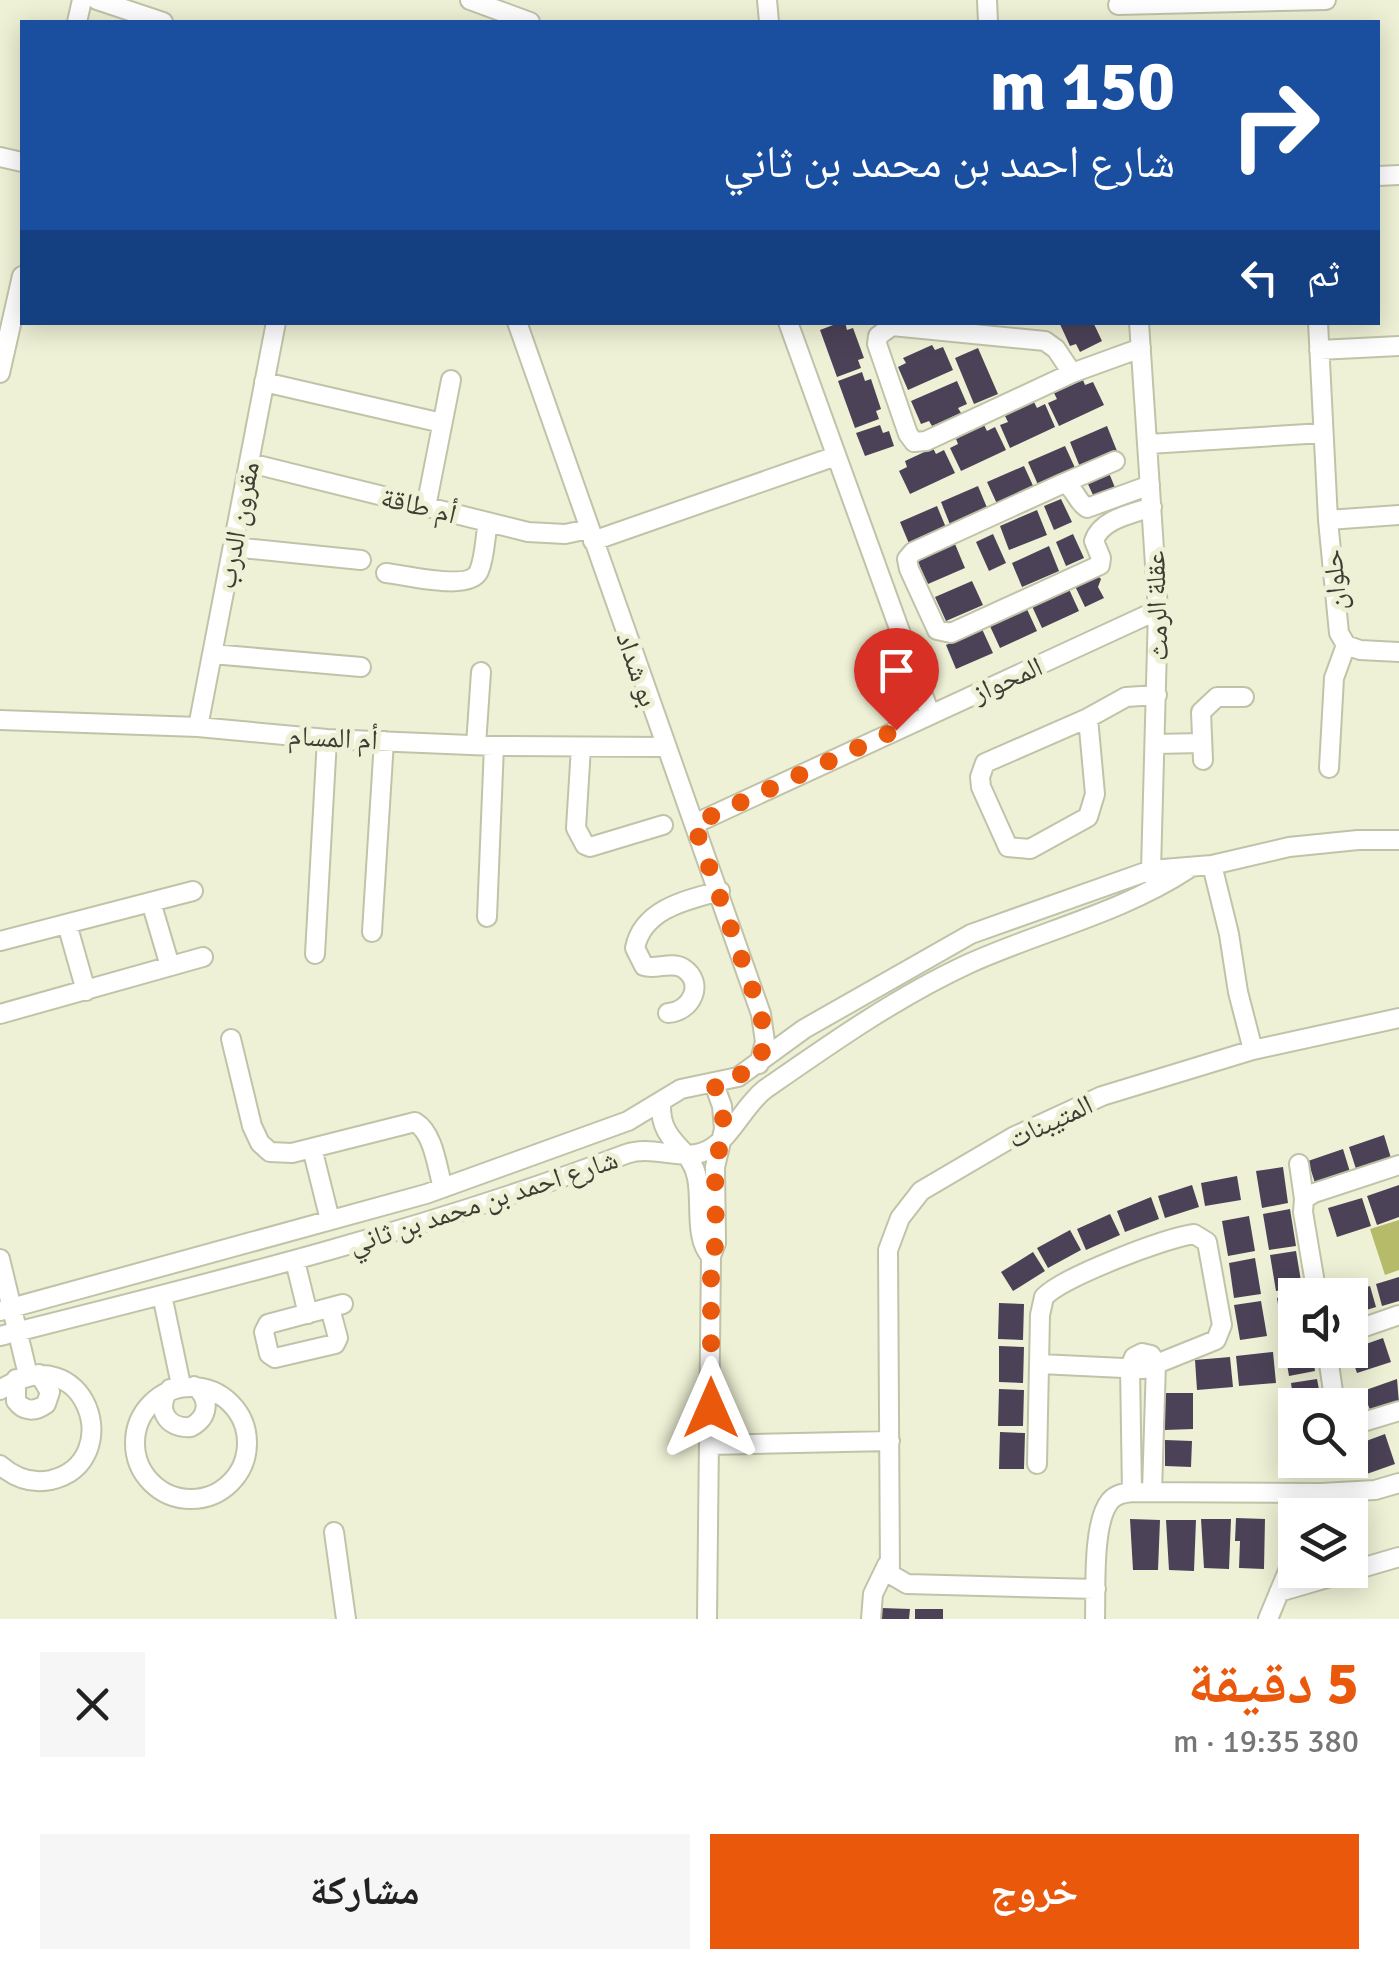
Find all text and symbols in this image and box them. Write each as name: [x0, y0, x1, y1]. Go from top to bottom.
text: 150 m: [990, 43, 1175, 129]
icon: right: [1210, 60, 1340, 190]
text: شارع احمد بن محمد بن ثاني: [723, 135, 1175, 190]
icon: left: [1232, 250, 1287, 305]
text: ثم: [1307, 250, 1340, 297]
street label: مقرون الدرب: [209, 459, 267, 592]
street label: أم طاقة: [377, 480, 460, 533]
street label: حلوان: [1315, 548, 1355, 612]
street label: عقلة الرمث: [1138, 550, 1176, 662]
street label: بو شداد: [608, 627, 666, 711]
pin: [854, 628, 939, 731]
icon: arrive: [869, 643, 924, 698]
street label: المحواز: [966, 649, 1048, 711]
street label: أم المسام: [287, 718, 379, 758]
street label: المتيبنات: [1003, 1088, 1098, 1156]
street label: شارع احمد بن محمد بن ثاني: [344, 1142, 624, 1266]
map controls: [1278, 1278, 1368, 1588]
button: sound: [1278, 1278, 1368, 1368]
position arrow: [659, 1356, 763, 1460]
button: search: [1278, 1388, 1368, 1478]
button: layers: [1278, 1498, 1368, 1588]
text: 5 دقيقة: [1187, 1647, 1359, 1721]
button: close: [40, 1652, 145, 1757]
text: 380 m · 19:35: [1173, 1722, 1359, 1761]
button: مشاركة: [40, 1834, 690, 1949]
button: خروج: [710, 1834, 1359, 1949]

